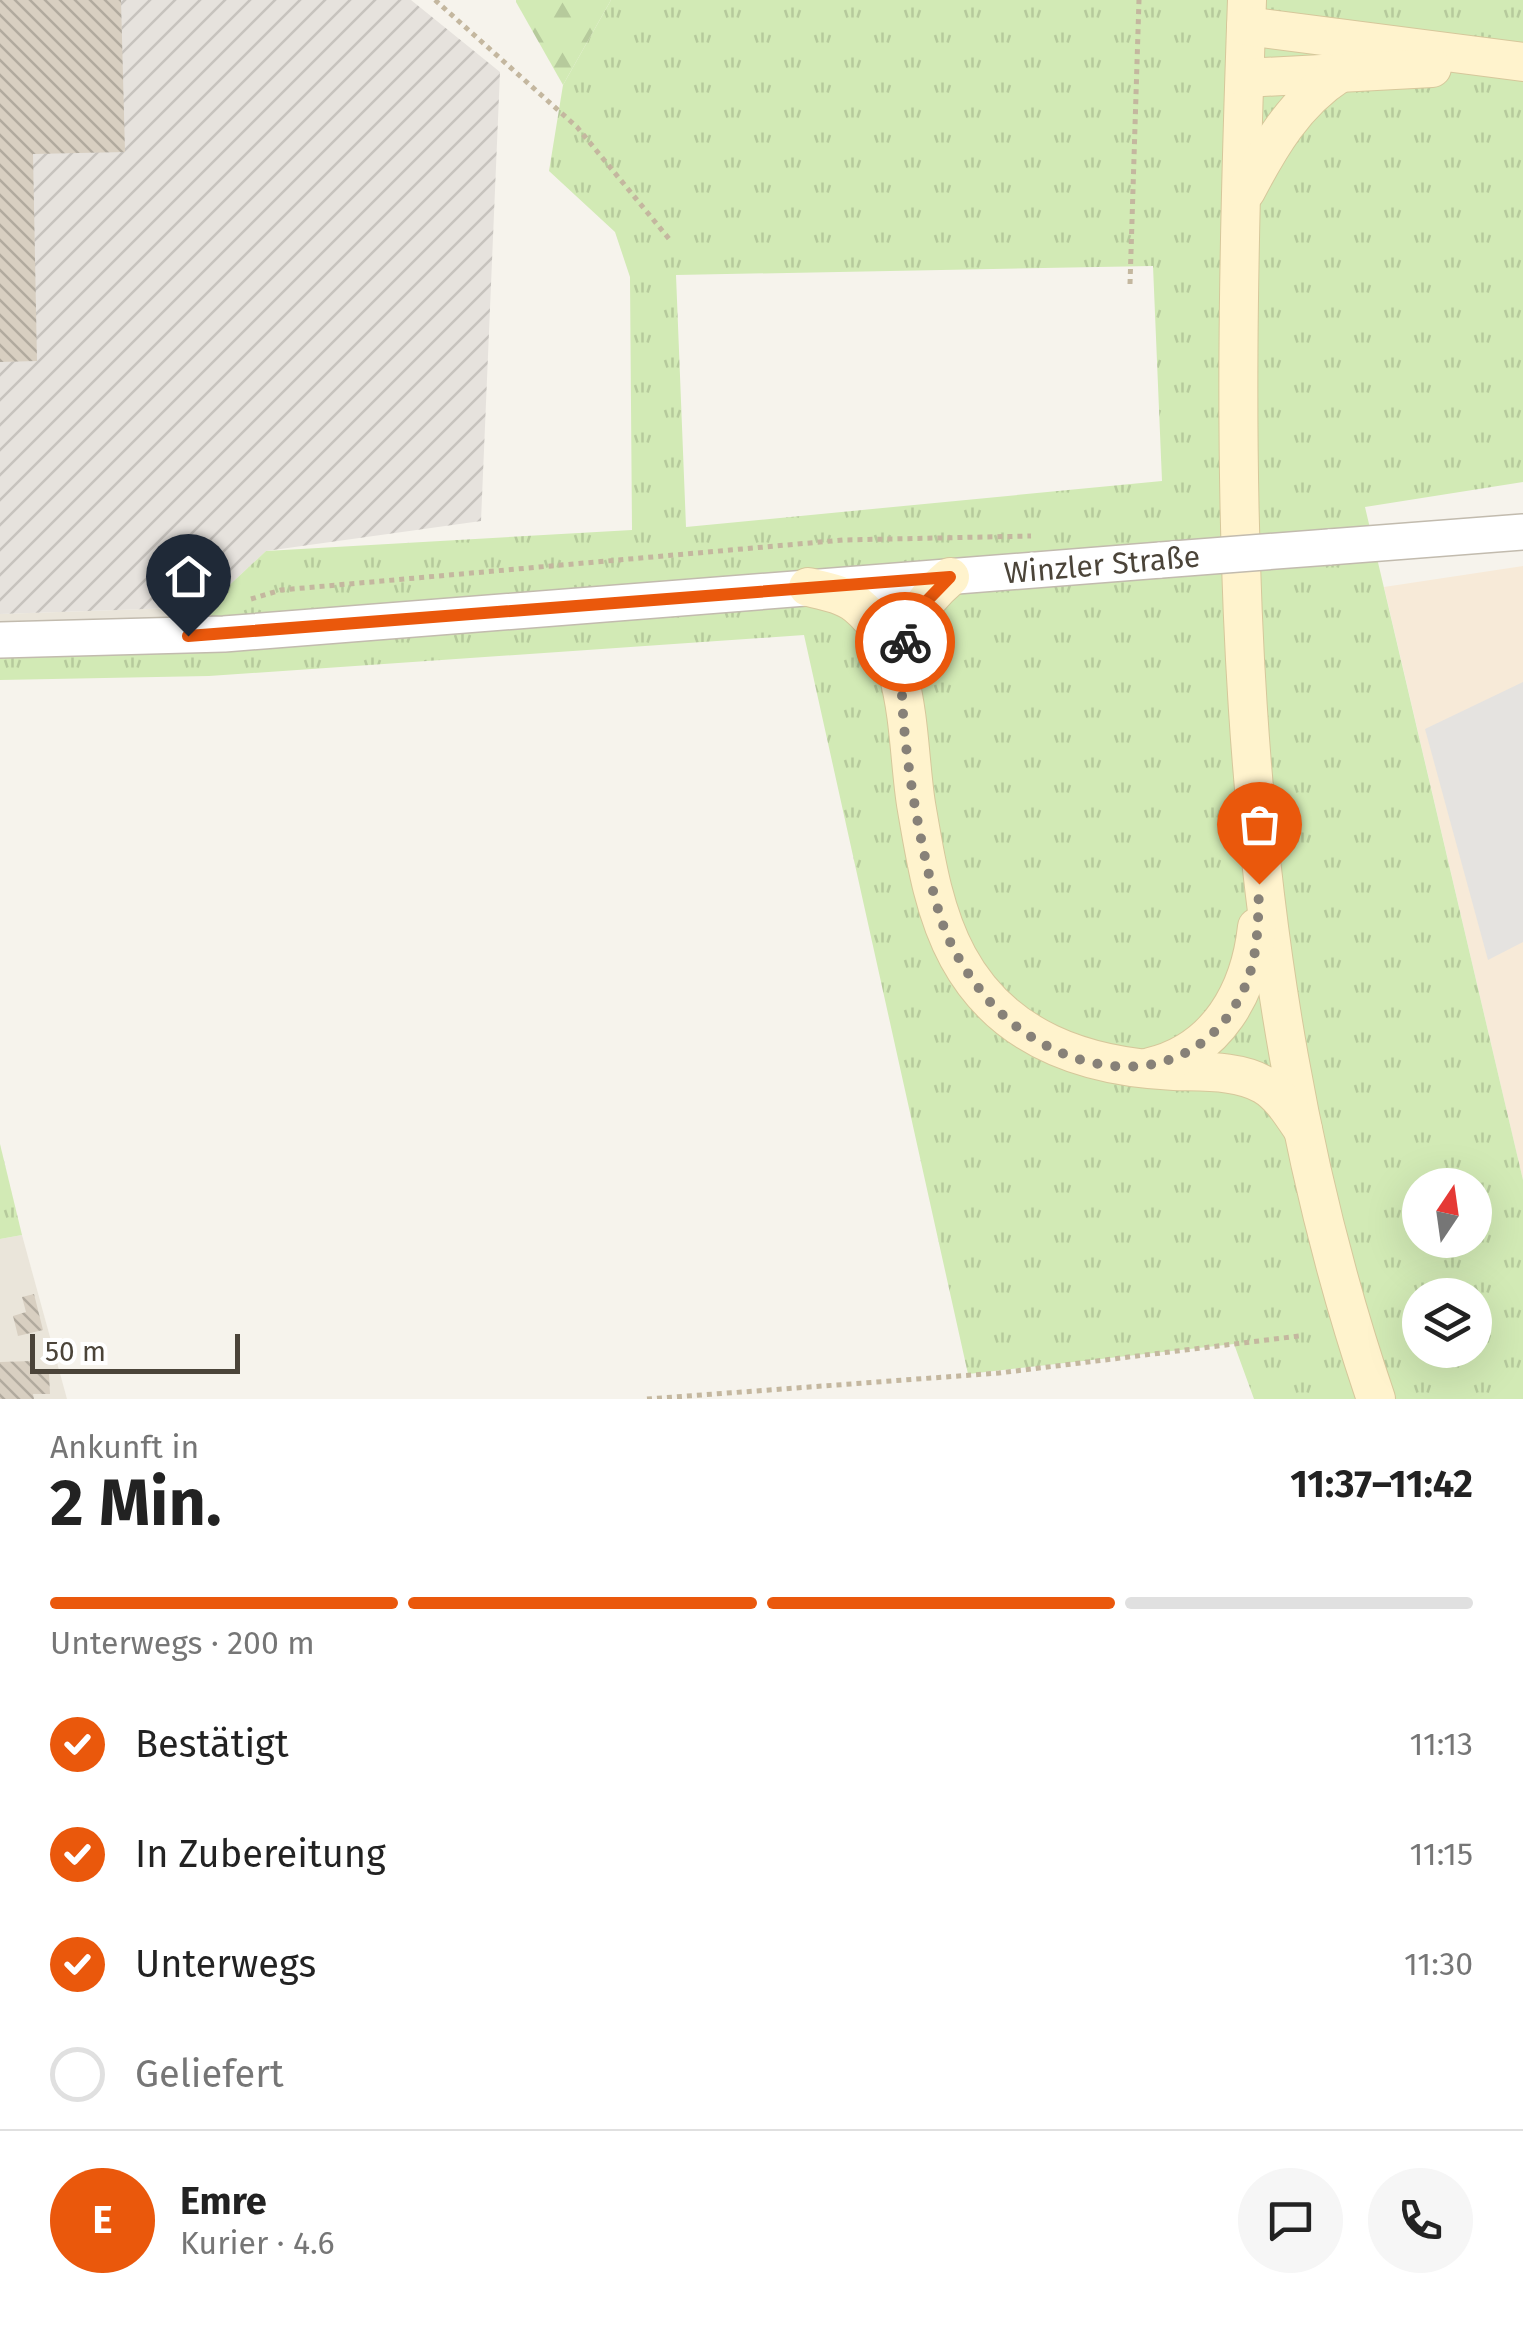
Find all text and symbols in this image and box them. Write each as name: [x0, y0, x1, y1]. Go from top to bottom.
pin: [146, 534, 231, 637]
street label: Winzler Straße: [1002, 538, 1202, 592]
icon: home: [161, 549, 216, 604]
courier: [855, 592, 955, 692]
icon: bike: [878, 615, 933, 670]
pin: [1217, 782, 1302, 885]
icon: bag: [1232, 797, 1287, 852]
north arrow: [1402, 1168, 1492, 1258]
map controls: [1402, 1168, 1492, 1368]
button: layers: [1402, 1278, 1492, 1368]
scale bar: [30, 1329, 240, 1374]
text: 50 m: [45, 1335, 106, 1368]
text: Ankunft in: [50, 1428, 199, 1466]
text: 11:37–11:42: [1290, 1461, 1473, 1507]
text: 2 Min.: [50, 1464, 222, 1542]
text: Unterwegs · 200 m: [50, 1624, 315, 1662]
icon: check: [50, 1717, 105, 1772]
text: Bestätigt: [135, 1721, 289, 1767]
text: 11:13: [1410, 1725, 1473, 1763]
icon: check: [50, 1827, 105, 1882]
text: In Zubereitung: [135, 1831, 386, 1877]
text: 11:15: [1409, 1835, 1473, 1873]
icon: check: [50, 1937, 105, 1992]
text: Unterwegs: [135, 1941, 316, 1987]
text: 11:30: [1404, 1945, 1473, 1983]
text: Geliefert: [135, 2051, 284, 2097]
button: chat: [1238, 2168, 1343, 2273]
button: phone: [1368, 2168, 1473, 2273]
text: Emre: [180, 2178, 267, 2224]
text: E: [93, 2197, 113, 2243]
text: Kurier · 4.6: [180, 2224, 334, 2262]

